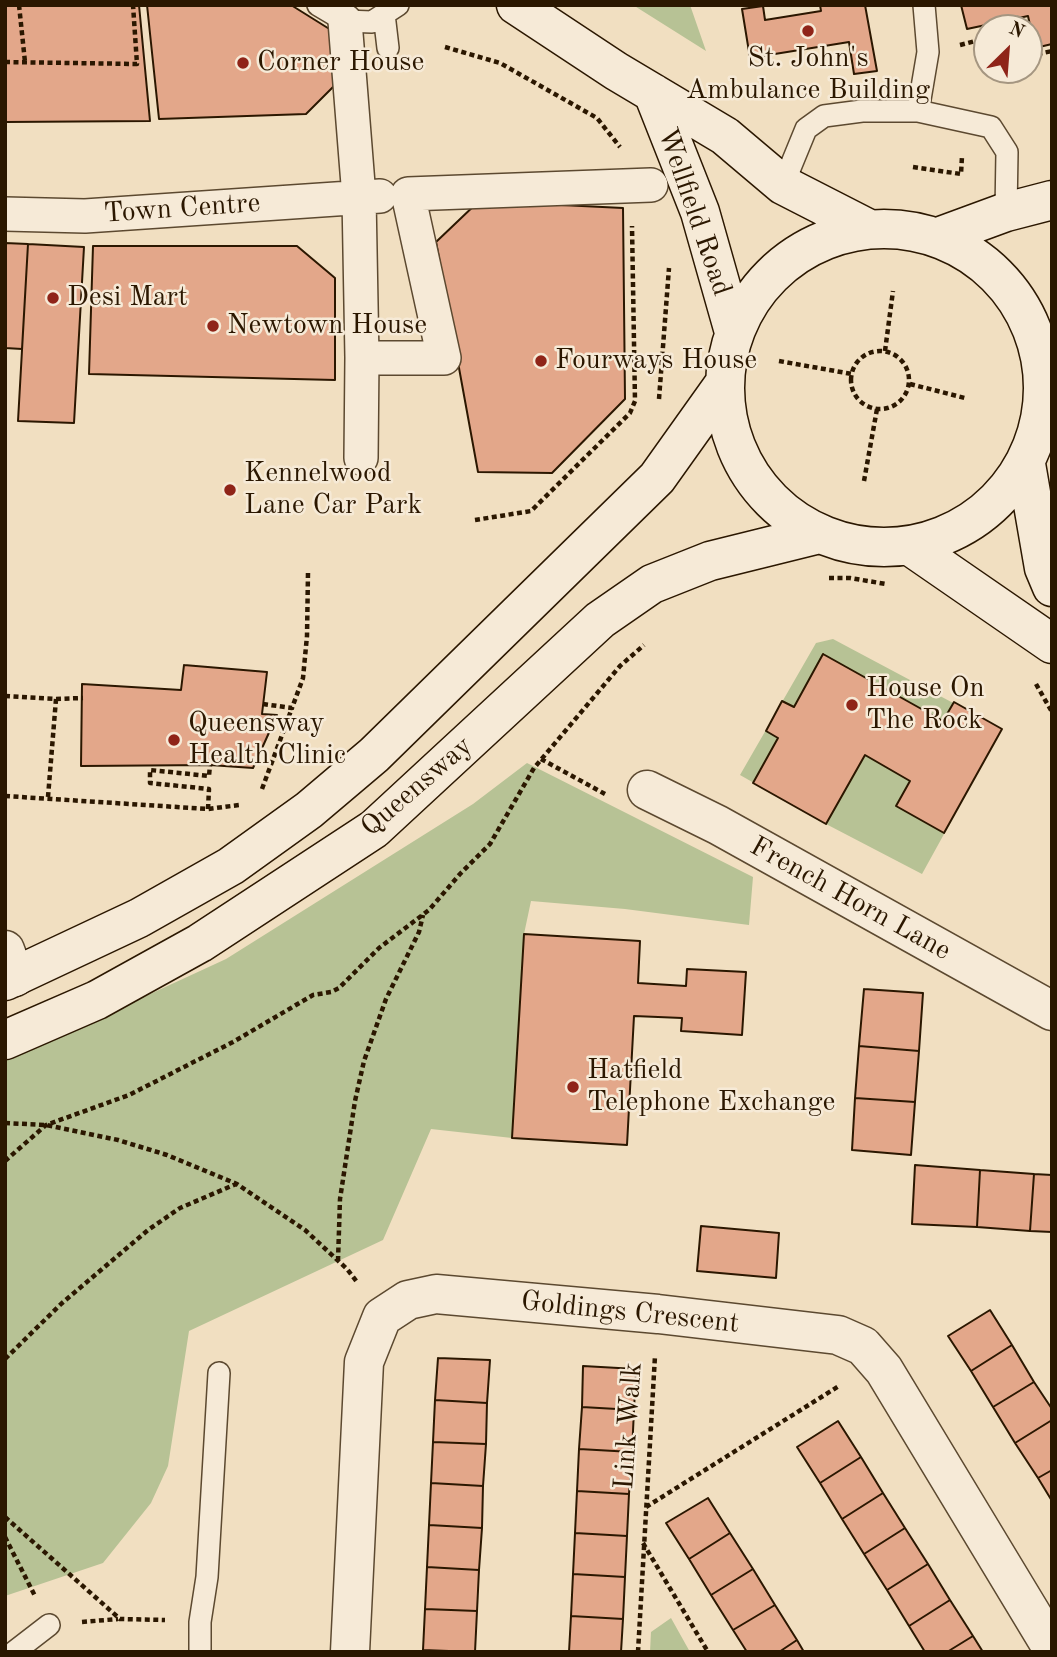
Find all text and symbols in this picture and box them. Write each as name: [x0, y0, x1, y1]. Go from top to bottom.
north arrow: [973, 14, 1043, 84]
text: N: [1006, 20, 1027, 43]
marker: St. John's Ambulance Building: [800, 23, 816, 39]
place label: St. John's Ambulance Building: [686, 42, 930, 108]
place label: Corner House: [257, 46, 424, 80]
marker: Corner House: [235, 55, 251, 71]
street label: Wellfield Road: [650, 124, 738, 300]
street label: Town Centre: [102, 187, 262, 231]
place label: Desi Mart: [67, 281, 188, 315]
marker: Desi Mart: [45, 290, 61, 306]
place label: Newtown House: [227, 309, 427, 343]
marker: Newtown House: [205, 318, 221, 334]
place label: Fourways House: [555, 344, 757, 378]
marker: Fourways House: [533, 353, 549, 369]
place label: Kennelwood Lane Car Park: [244, 457, 422, 523]
marker: Kennelwood Lane Car Park: [222, 482, 238, 498]
place label: House On The Rock: [866, 672, 984, 738]
marker: House On The Rock: [844, 697, 860, 713]
place label: Queensway Health Clinic: [188, 707, 346, 773]
street label: Queensway: [354, 729, 480, 845]
marker: Queensway Health Clinic: [166, 732, 182, 748]
street label: French Horn Lane: [744, 830, 956, 968]
place label: Hatfield Telephone Exchange: [587, 1054, 835, 1120]
marker: Hatfield Telephone Exchange: [565, 1079, 581, 1095]
street label: Goldings Crescent: [519, 1285, 741, 1341]
street label: Link Walk: [608, 1361, 650, 1491]

